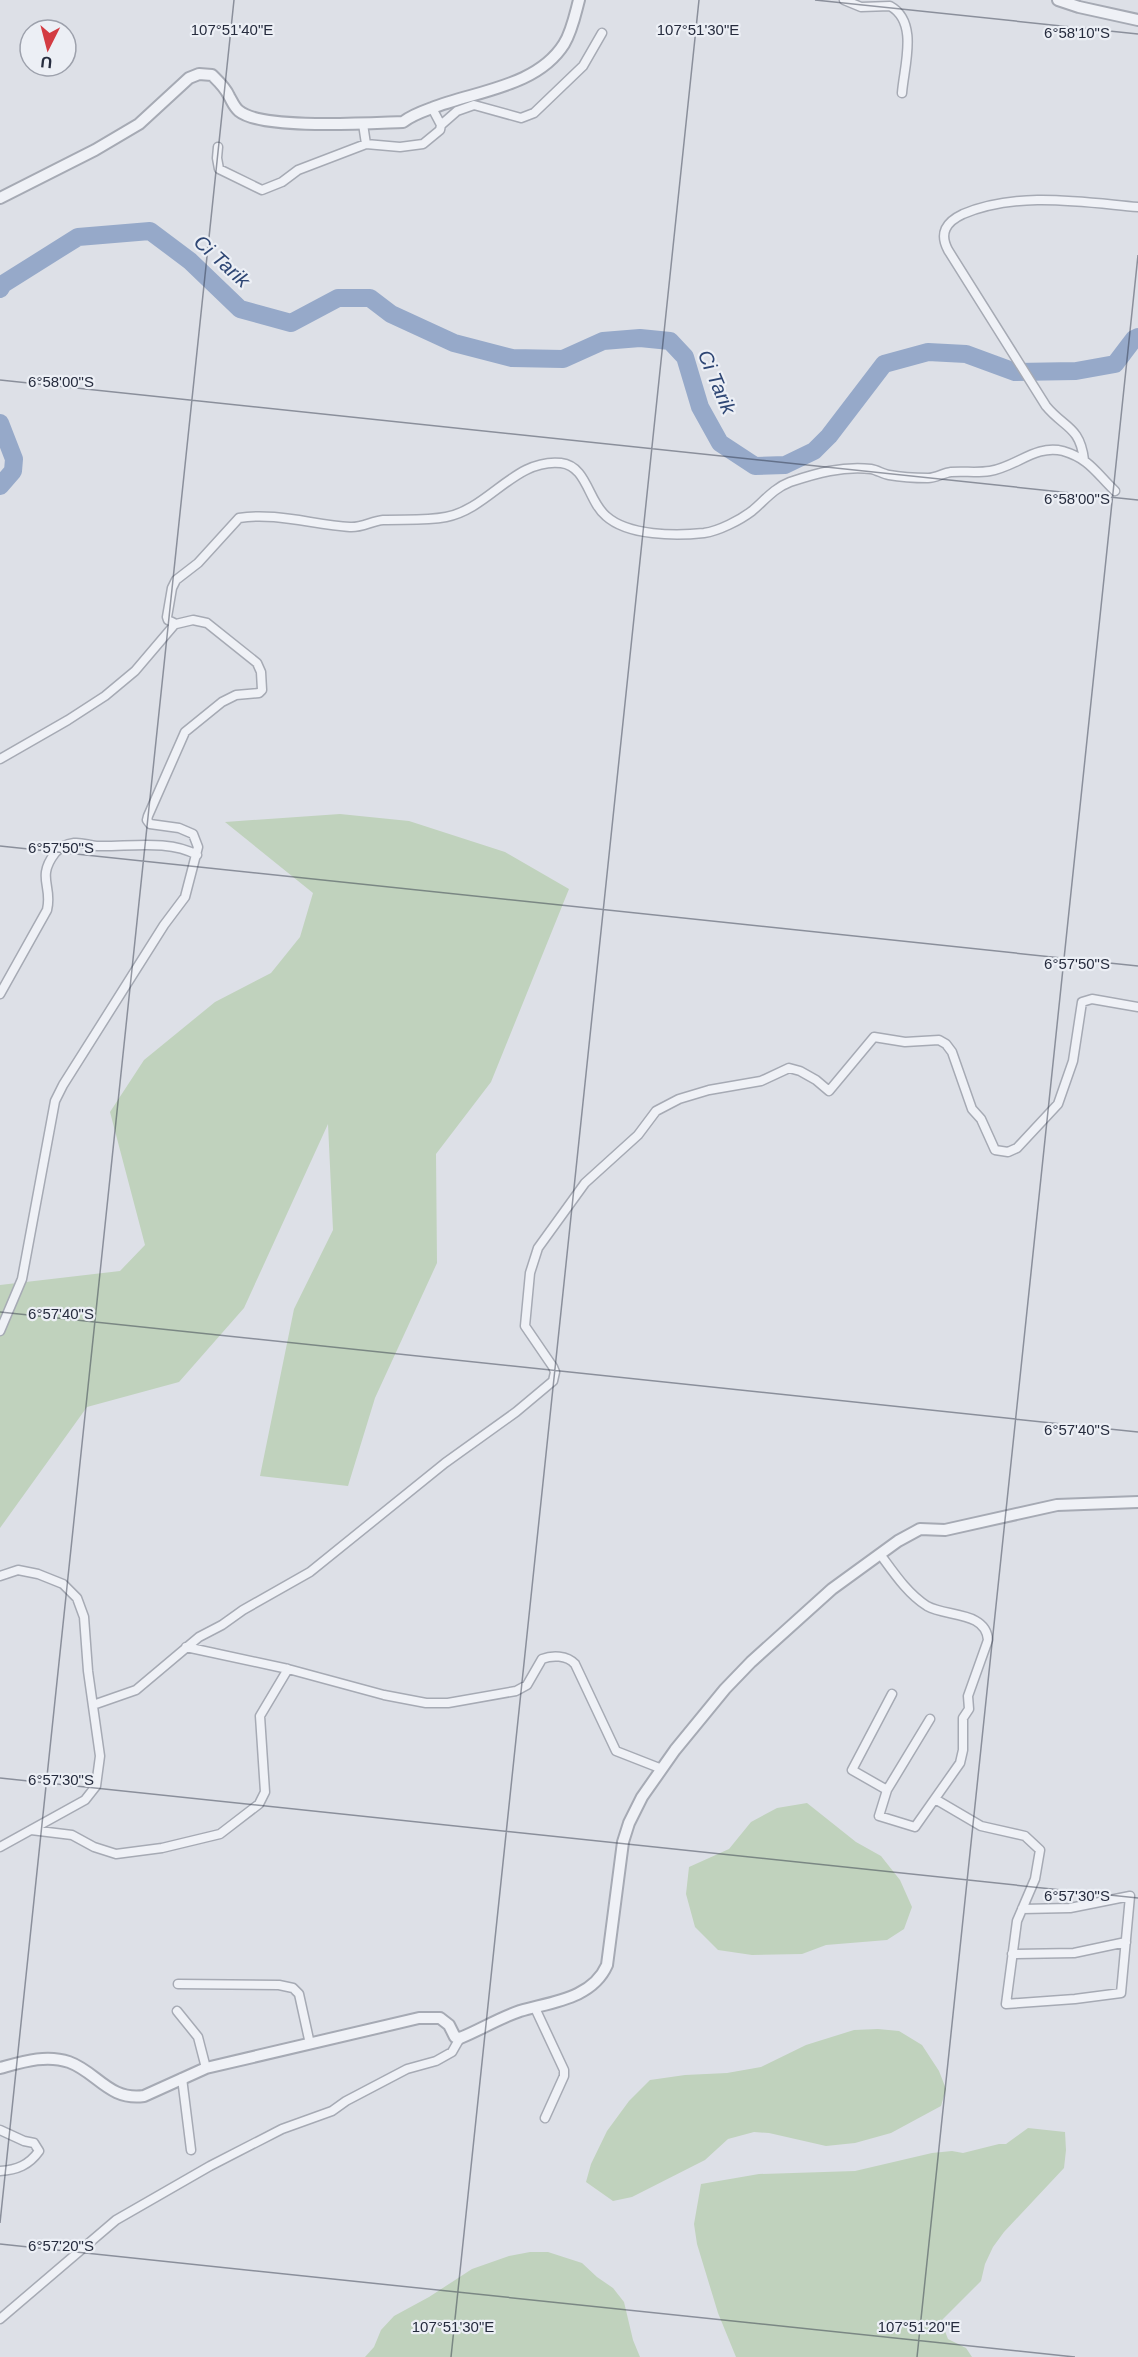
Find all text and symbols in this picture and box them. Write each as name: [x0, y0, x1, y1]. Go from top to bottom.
north arrow: [18, 18, 78, 78]
text: 107°51'40"E: [191, 21, 273, 38]
text: 107°51'30"E: [657, 21, 739, 38]
text: 6°58'10"S: [1044, 24, 1110, 41]
text: U: [40, 53, 53, 71]
water label: Ci Tarik: [190, 230, 255, 292]
water label: Ci Tarik: [694, 347, 741, 418]
text: 6°58'00"S: [28, 373, 94, 390]
text: 6°58'00"S: [1044, 490, 1110, 507]
text: 6°57'50"S: [28, 839, 94, 856]
text: 6°57'50"S: [1044, 955, 1110, 972]
text: 6°57'40"S: [28, 1305, 94, 1322]
text: 6°57'40"S: [1044, 1421, 1110, 1438]
text: 6°57'30"S: [28, 1771, 94, 1788]
text: 6°57'30"S: [1044, 1887, 1110, 1904]
text: 6°57'20"S: [28, 2237, 94, 2254]
text: 107°51'30"E: [412, 2318, 494, 2335]
text: 107°51'20"E: [878, 2318, 960, 2335]

